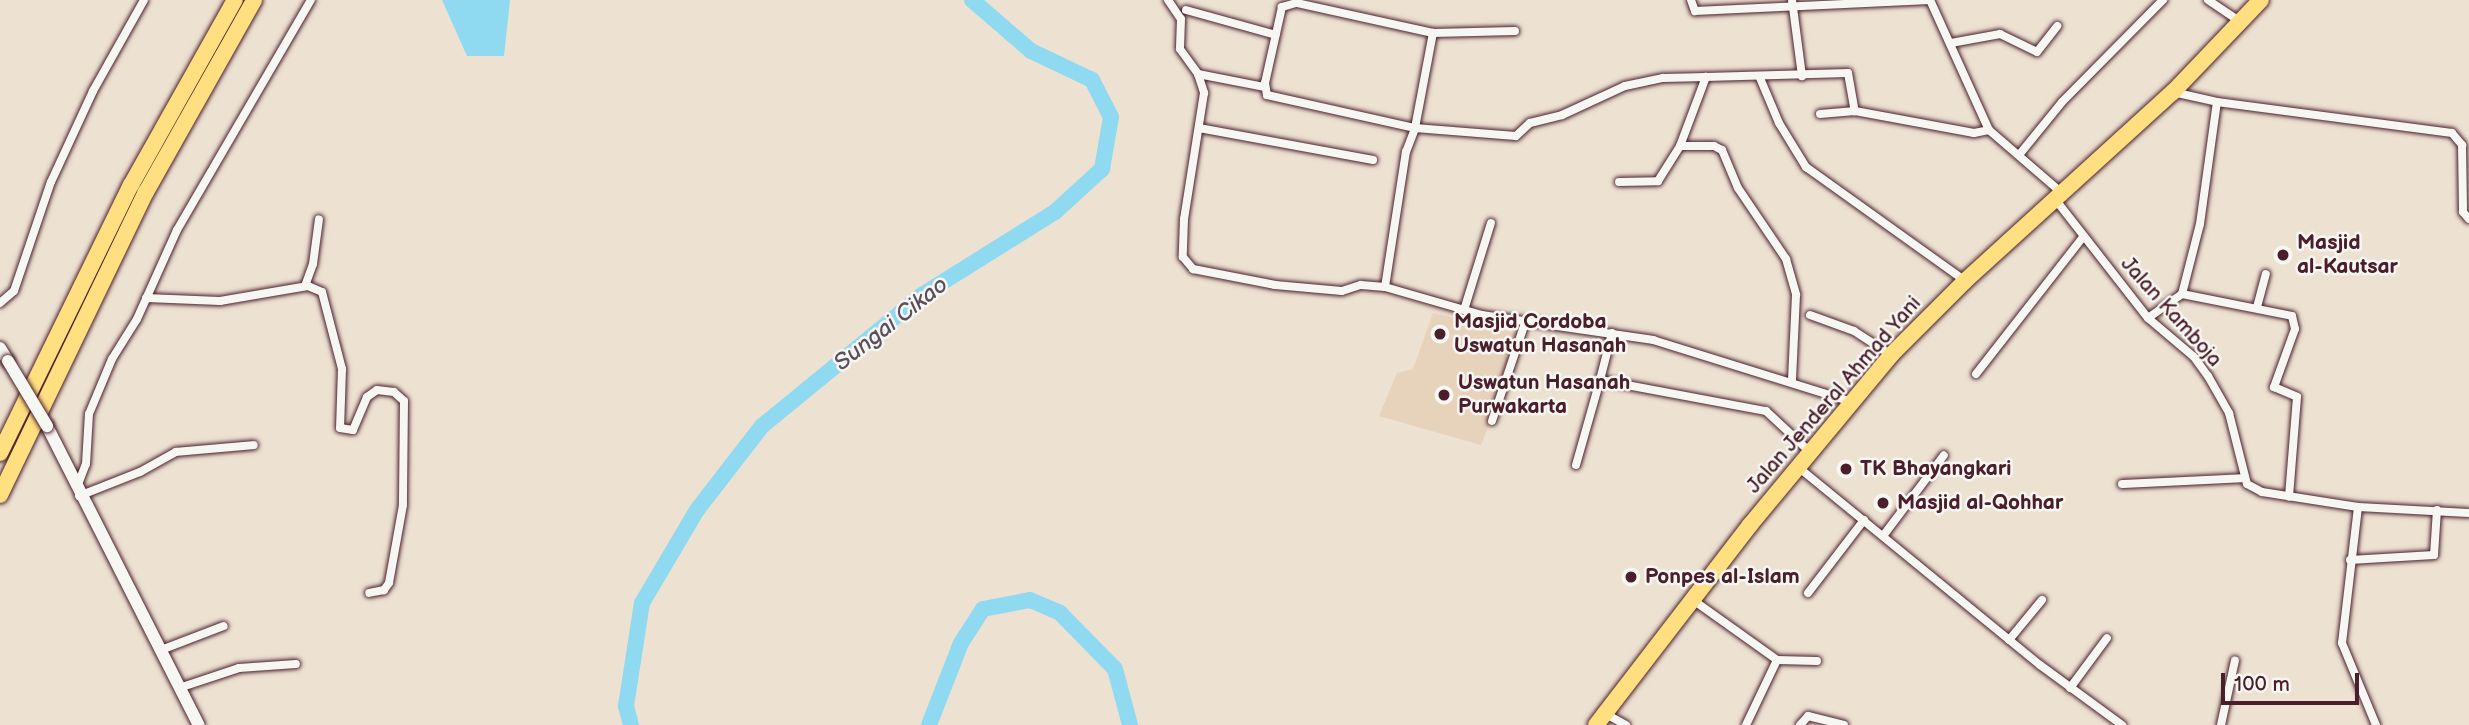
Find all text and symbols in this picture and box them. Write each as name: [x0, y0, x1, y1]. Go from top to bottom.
place label: Masjid al-Kautsar: [2297, 230, 2398, 280]
marker: Masjid al-Kautsar: [2275, 247, 2291, 263]
street label: Jalan Kamboja: [2115, 252, 2227, 372]
water label: Sungai Cikao: [829, 271, 953, 377]
street label: Jalan Jenderal Ahmad Yani: [1741, 290, 1927, 500]
place label: Masjid Cordoba Uswatun Hasanah: [1454, 309, 1626, 359]
marker: Masjid Cordoba Uswatun Hasanah: [1432, 326, 1448, 342]
place label: Uswatun Hasanah Purwakarta: [1458, 370, 1630, 420]
marker: Uswatun Hasanah Purwakarta: [1436, 387, 1452, 403]
place label: TK Bhayangkari: [1860, 456, 2011, 482]
marker: TK Bhayangkari: [1838, 461, 1854, 477]
place label: Masjid al-Qohhar: [1897, 490, 2063, 516]
marker: Masjid al-Qohhar: [1875, 495, 1891, 511]
place label: Ponpes al-Islam: [1645, 564, 1800, 590]
marker: Ponpes al-Islam: [1623, 569, 1639, 585]
scale bar: [2224, 658, 2362, 702]
text: 100 m: [2234, 672, 2290, 697]

